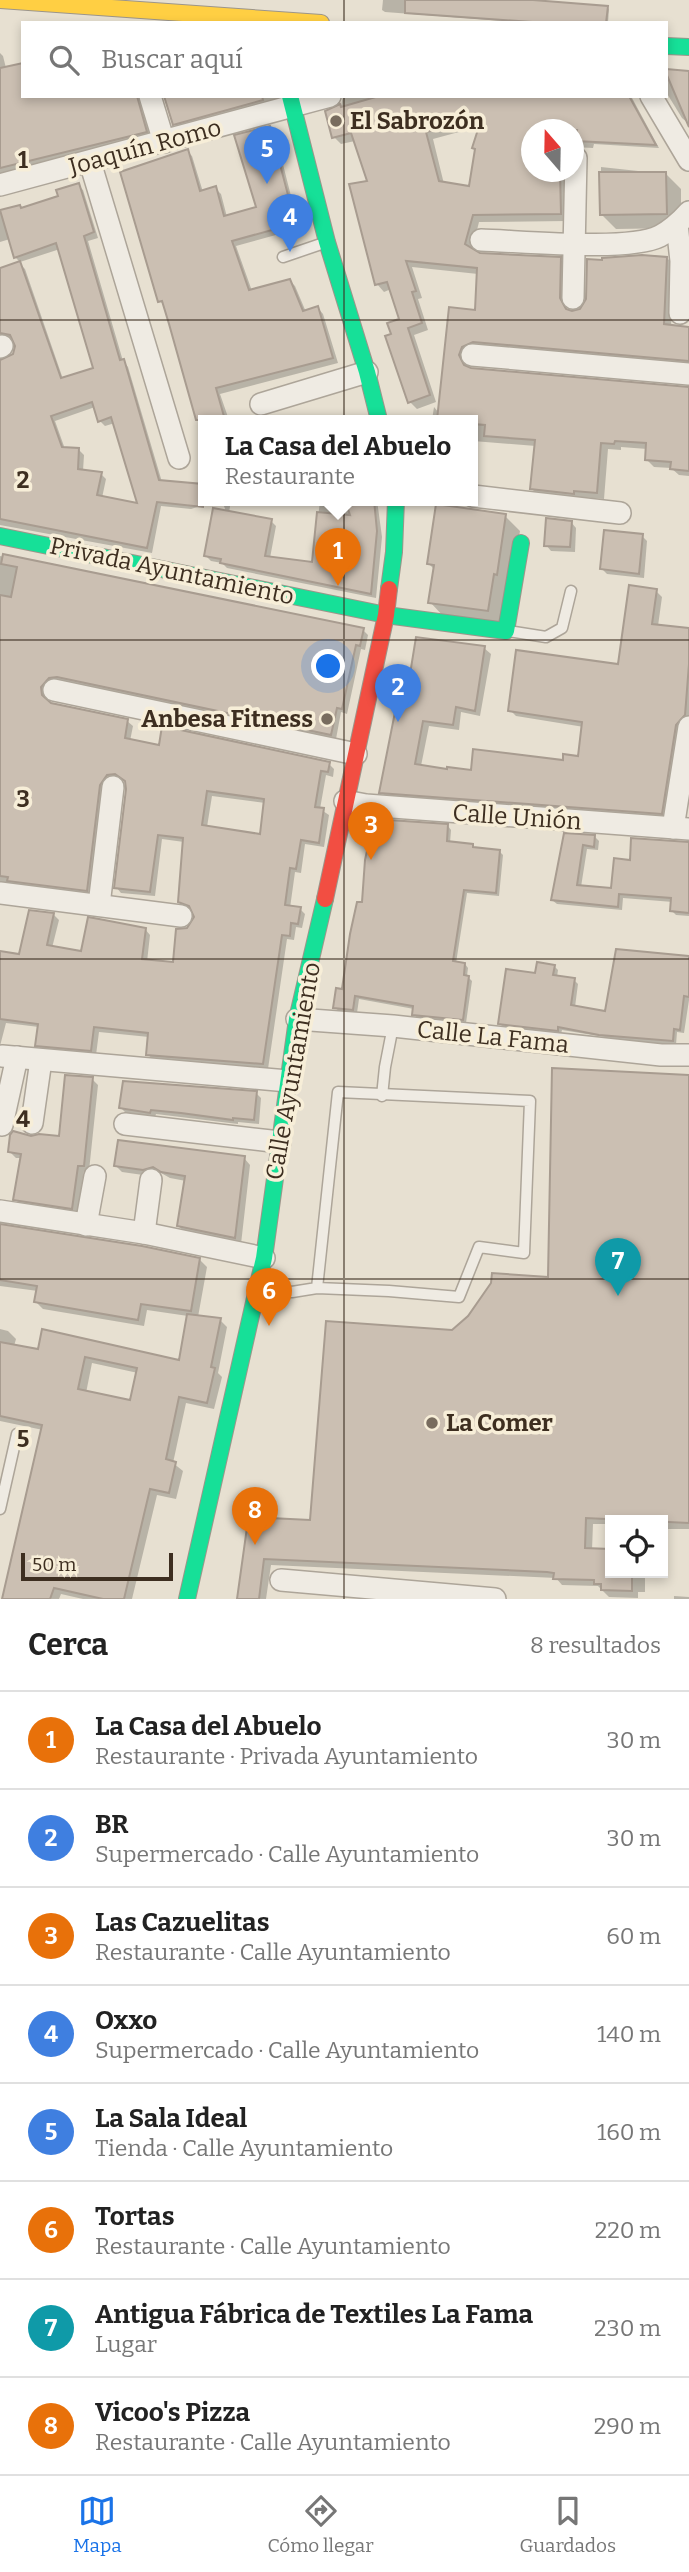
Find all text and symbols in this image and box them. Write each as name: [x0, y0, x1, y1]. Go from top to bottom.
search box: [21, 21, 668, 98]
icon: search: [45, 41, 83, 79]
text: Buscar aquí: [101, 44, 243, 75]
place label: El Sabrozón: [350, 107, 485, 135]
street label: Joaquín Romo: [65, 113, 224, 181]
marker: El Sabrozón: [328, 113, 344, 129]
north arrow: [521, 119, 584, 182]
pin: 5: [244, 126, 290, 184]
text: 1: [18, 146, 28, 174]
pin: 4: [267, 194, 313, 252]
popup: [198, 415, 478, 506]
text: La Casa del Abuelo: [225, 431, 451, 462]
text: Restaurante: [225, 462, 355, 490]
text: 2: [17, 466, 30, 494]
pin: 1: [315, 528, 361, 586]
street label: Privada Ayuntamiento: [47, 531, 297, 611]
your location: [311, 649, 345, 683]
pin: 2: [375, 664, 421, 722]
place label: Anbesa Fitness: [141, 705, 313, 733]
marker: Anbesa Fitness: [319, 711, 335, 727]
text: 3: [16, 785, 30, 813]
street label: Calle Unión: [452, 799, 582, 835]
pin: 3: [348, 802, 394, 860]
street label: Calle Ayuntamiento: [260, 960, 326, 1182]
street label: Calle La Fama: [416, 1015, 570, 1059]
text: 4: [16, 1105, 30, 1133]
pin: 7: [595, 1238, 641, 1296]
pin: 6: [246, 1268, 292, 1326]
place label: La Comer: [446, 1409, 553, 1437]
marker: La Comer: [424, 1415, 440, 1431]
text: 5: [17, 1425, 29, 1453]
pin: 8: [232, 1487, 278, 1545]
map controls: [605, 1515, 668, 1578]
button: locate: [605, 1515, 668, 1578]
scale bar: [21, 1550, 173, 1582]
text: 50 m: [32, 1553, 76, 1576]
text: Cerca: [28, 1627, 108, 1663]
text: 8 resultados: [530, 1631, 661, 1659]
text: La Casa del Abuelo: [95, 1711, 322, 1742]
text: 1: [46, 1726, 56, 1754]
text: 30 m: [607, 1726, 661, 1754]
text: Restaurante · Privada Ayuntamiento: [95, 1742, 478, 1770]
text: BR: [95, 1809, 129, 1840]
text: 2: [45, 1824, 57, 1852]
text: 30 m: [607, 1824, 661, 1852]
text: Supermercado · Calle Ayuntamiento: [95, 1840, 479, 1868]
text: Las Cazuelitas: [95, 1907, 270, 1938]
text: 3: [44, 1922, 58, 1950]
text: 60 m: [606, 1922, 661, 1950]
text: Restaurante · Calle Ayuntamiento: [95, 1938, 451, 1966]
text: Oxxo: [95, 2005, 157, 2036]
text: 4: [44, 2020, 58, 2048]
text: 140 m: [597, 2020, 661, 2048]
text: Supermercado · Calle Ayuntamiento: [95, 2036, 479, 2064]
text: La Sala Ideal: [95, 2103, 247, 2134]
text: 5: [45, 2118, 57, 2146]
text: 160 m: [597, 2118, 661, 2146]
text: Tienda · Calle Ayuntamiento: [95, 2134, 393, 2162]
text: Tortas: [95, 2201, 175, 2232]
text: 6: [44, 2216, 58, 2244]
text: 220 m: [595, 2216, 661, 2244]
text: Restaurante · Calle Ayuntamiento: [95, 2232, 451, 2260]
text: Antigua Fábrica de Textiles La Fama: [95, 2299, 533, 2330]
text: 7: [45, 2314, 57, 2342]
text: 230 m: [594, 2314, 661, 2342]
text: Lugar: [95, 2330, 157, 2358]
text: Vicoo's Pizza: [95, 2397, 250, 2428]
text: 8: [44, 2412, 58, 2440]
text: 290 m: [594, 2412, 661, 2440]
text: Restaurante · Calle Ayuntamiento: [95, 2428, 451, 2456]
tab: Mapa: [73, 2492, 122, 2557]
tab: Cómo llegar: [268, 2492, 374, 2557]
tab: Guardados: [519, 2492, 616, 2557]

